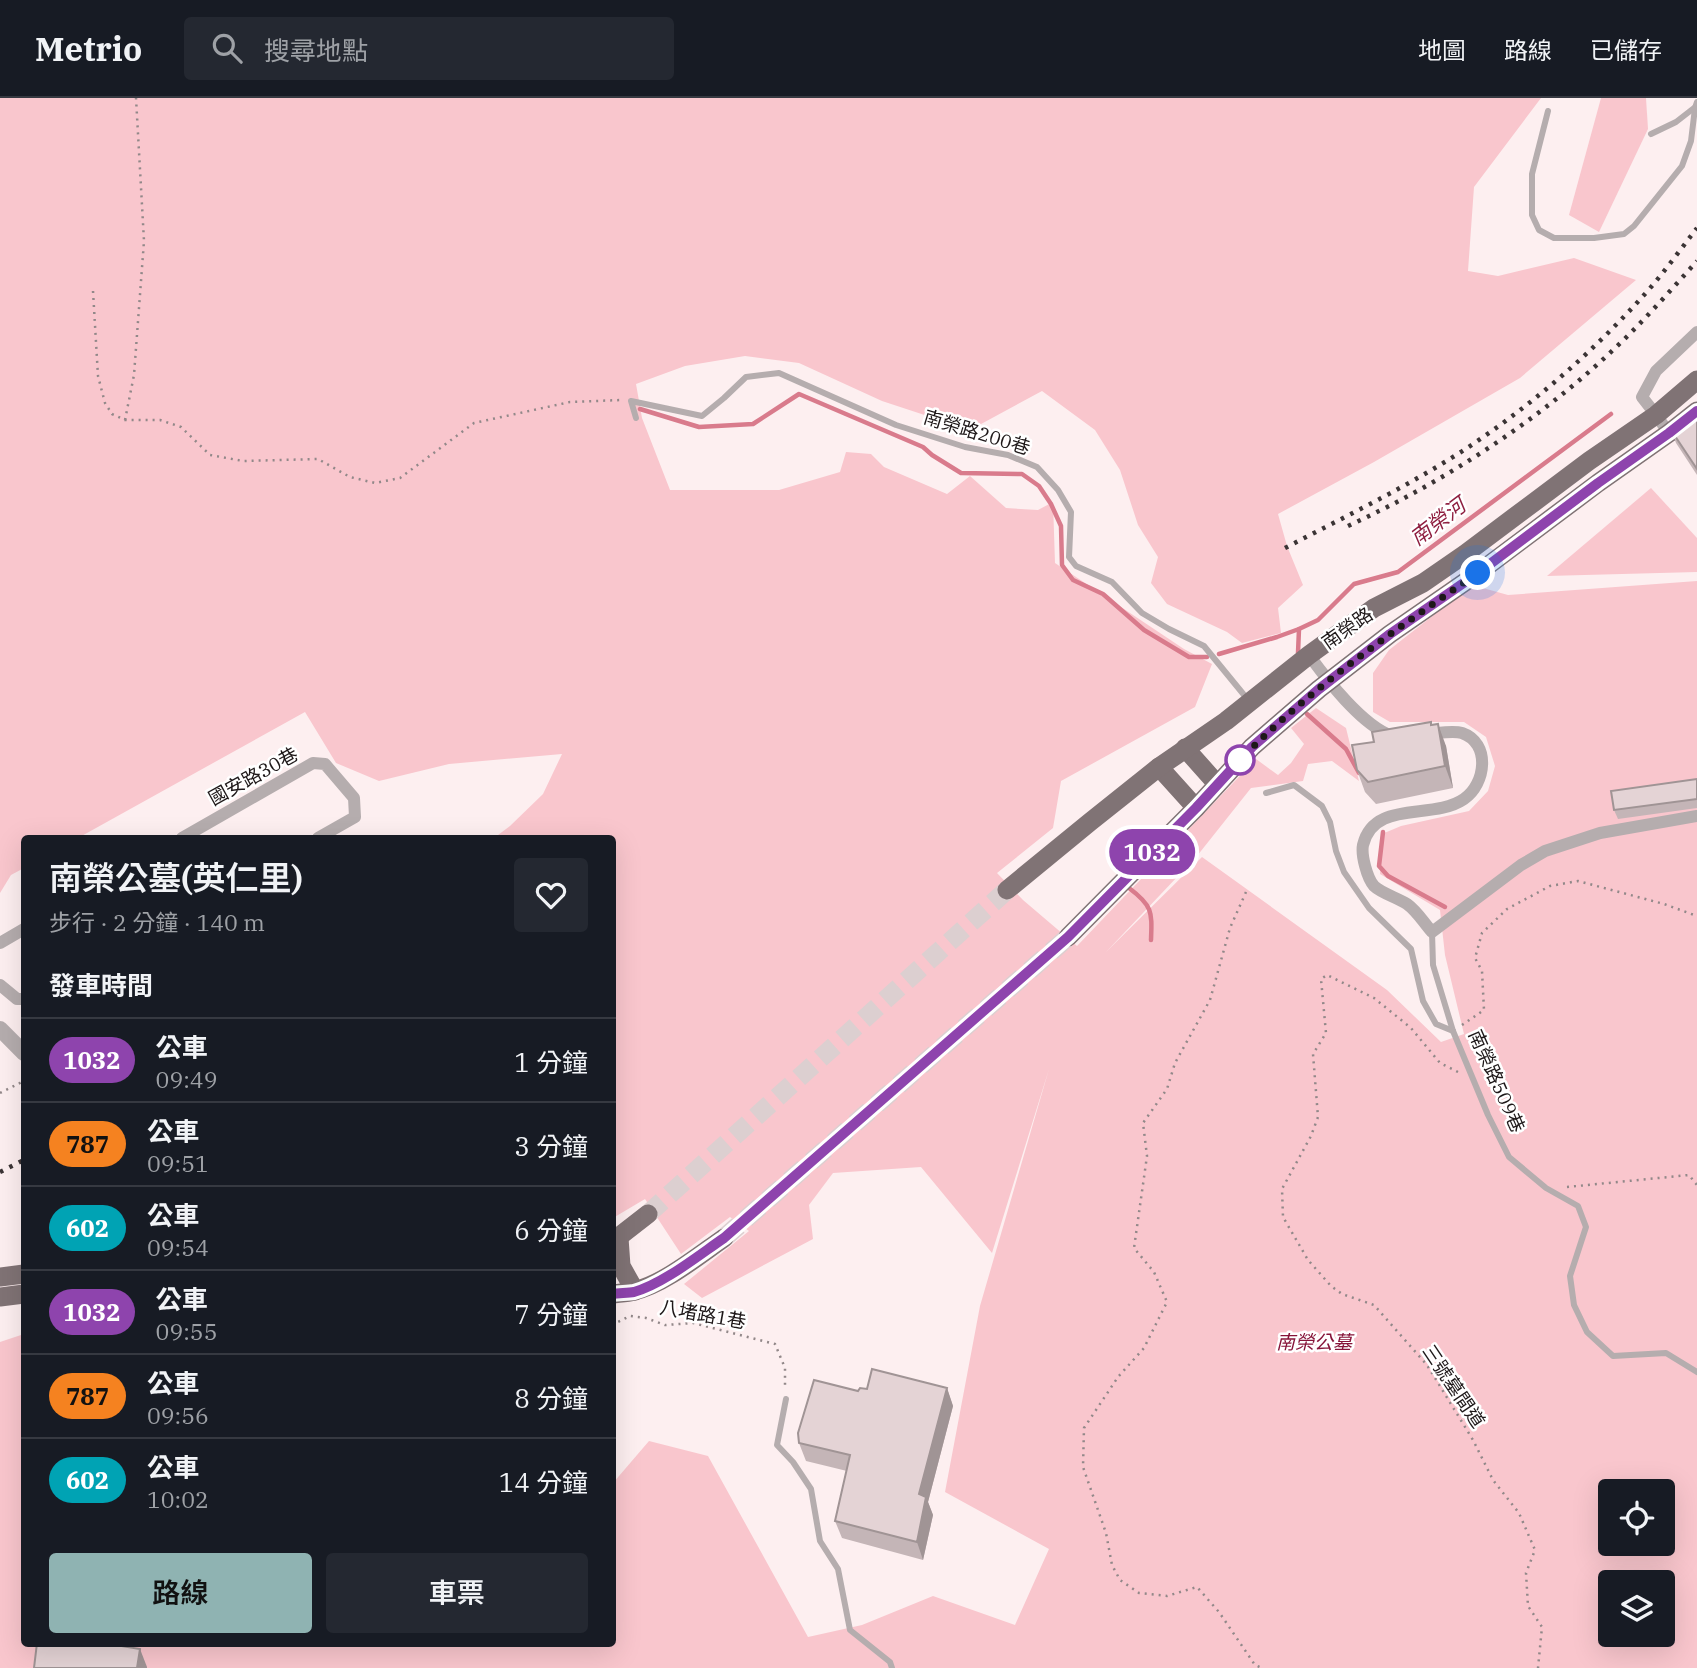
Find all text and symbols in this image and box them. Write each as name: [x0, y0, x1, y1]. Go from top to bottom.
search box: [184, 17, 674, 80]
text: Metrio: [35, 27, 142, 70]
icon: search: [208, 29, 246, 67]
text: 搜尋地點: [264, 33, 368, 67]
text: 地圖: [1418, 34, 1466, 66]
text: 路線: [1504, 34, 1552, 66]
text: 已儲存: [1590, 34, 1662, 66]
street label: 南榮路200巷: [921, 404, 1033, 460]
water label: 南榮河: [1404, 489, 1474, 551]
your location: [1460, 555, 1495, 590]
street label: 南榮路: [1317, 602, 1377, 654]
street label: 國安路30巷: [204, 742, 302, 810]
unlabelled marker: [1225, 745, 1255, 775]
line badge: 1032: [1103, 829, 1201, 875]
text: 1032: [1123, 836, 1181, 868]
text: 南榮公墓(英仁里): [49, 856, 303, 899]
button: heart: [514, 858, 588, 932]
text: 步行 · 2 分鐘 · 140 m: [49, 907, 265, 937]
text: 發車時間: [49, 968, 153, 1002]
street label: 南榮路509巷: [1464, 1026, 1530, 1136]
text: 公車: [156, 1030, 208, 1064]
text: 1032: [63, 1044, 121, 1076]
text: 1 分鐘: [514, 1045, 588, 1079]
text: 09:49: [156, 1064, 217, 1094]
text: 公車: [147, 1114, 199, 1148]
text: 787: [66, 1128, 109, 1160]
text: 3 分鐘: [514, 1129, 588, 1163]
text: 09:51: [147, 1148, 209, 1178]
text: 公車: [147, 1198, 199, 1232]
text: 602: [66, 1212, 109, 1244]
text: 6 分鐘: [514, 1213, 588, 1247]
text: 09:54: [147, 1232, 209, 1262]
text: 公車: [156, 1282, 208, 1316]
street label: 八堵路1巷: [658, 1295, 748, 1333]
text: 1032: [63, 1296, 121, 1328]
text: 7 分鐘: [514, 1297, 588, 1331]
text: 09:55: [156, 1316, 217, 1346]
park label: 南榮公墓: [1276, 1330, 1355, 1354]
street label: 三號墓間道: [1417, 1340, 1491, 1432]
text: 公車: [147, 1366, 199, 1400]
text: 787: [66, 1380, 109, 1412]
text: 8 分鐘: [514, 1381, 588, 1415]
text: 09:56: [147, 1400, 209, 1430]
text: 公車: [147, 1450, 199, 1484]
text: 602: [66, 1464, 109, 1496]
text: 14 分鐘: [499, 1465, 588, 1499]
map controls: [1598, 1479, 1675, 1647]
button: locate: [1598, 1479, 1675, 1556]
text: 10:02: [147, 1484, 209, 1514]
button: 路線: [49, 1553, 312, 1633]
button: 車票: [326, 1553, 588, 1633]
button: layers: [1598, 1570, 1675, 1647]

